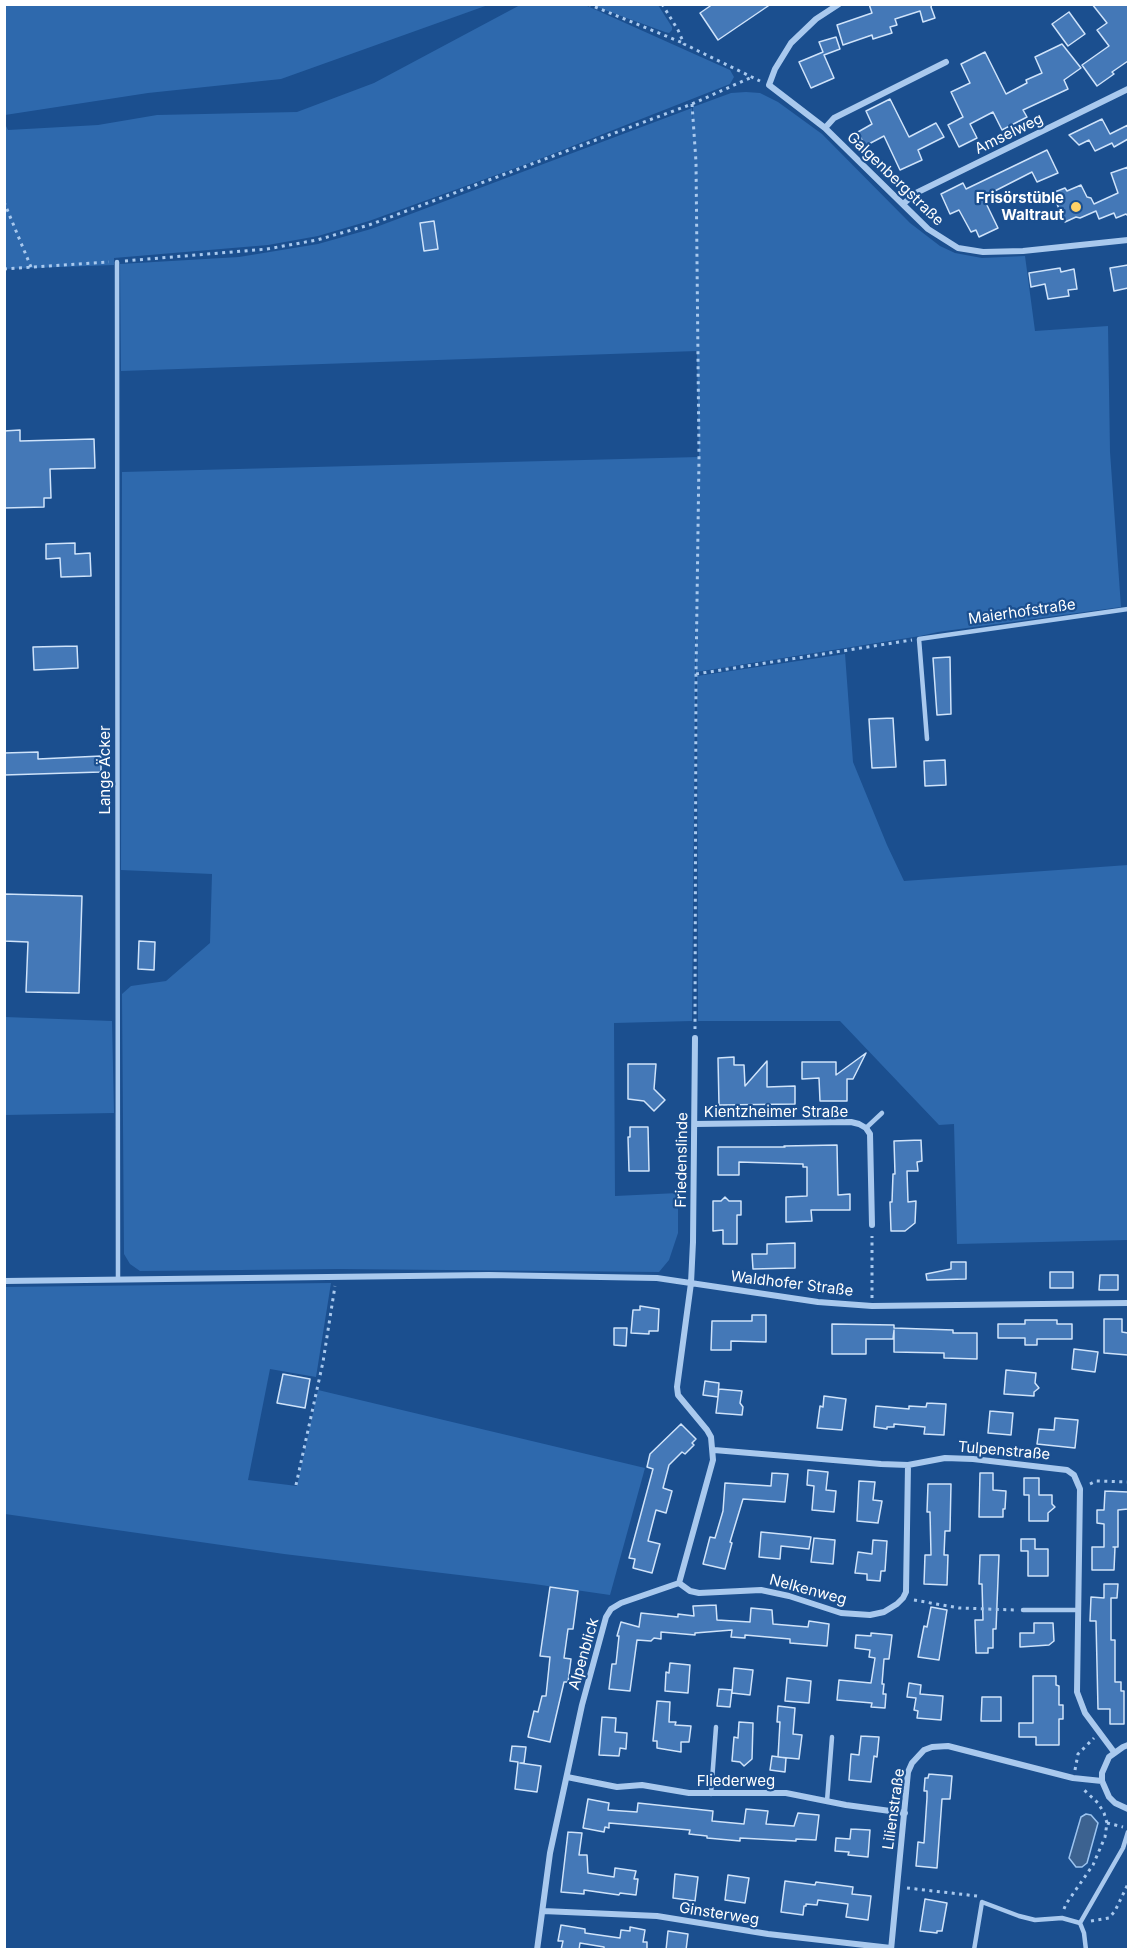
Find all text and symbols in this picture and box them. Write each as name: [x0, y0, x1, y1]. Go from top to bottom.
street label: Amselweg: [972, 110, 1046, 158]
street label: Galgenbergstraße: [843, 128, 947, 230]
place label: Frisörstüble Waltraut: [976, 189, 1064, 224]
marker: Frisörstüble Waltraut: [1069, 200, 1083, 214]
street label: Maierhofstraße: [967, 596, 1077, 628]
street label: Lange Äcker: [96, 725, 114, 815]
street label: Kientzheimer Straße: [704, 1103, 848, 1121]
street label: Friedenslinde: [672, 1112, 692, 1208]
street label: Waldhofer Straße: [730, 1268, 854, 1300]
street label: Tulpenstraße: [957, 1438, 1051, 1464]
street label: Nelkenweg: [767, 1571, 849, 1609]
street label: Alpenblick: [565, 1616, 603, 1692]
street label: Lilienstraße: [879, 1767, 909, 1851]
street label: Fliederweg: [697, 1772, 775, 1790]
street label: Ginsterweg: [678, 1899, 760, 1929]

